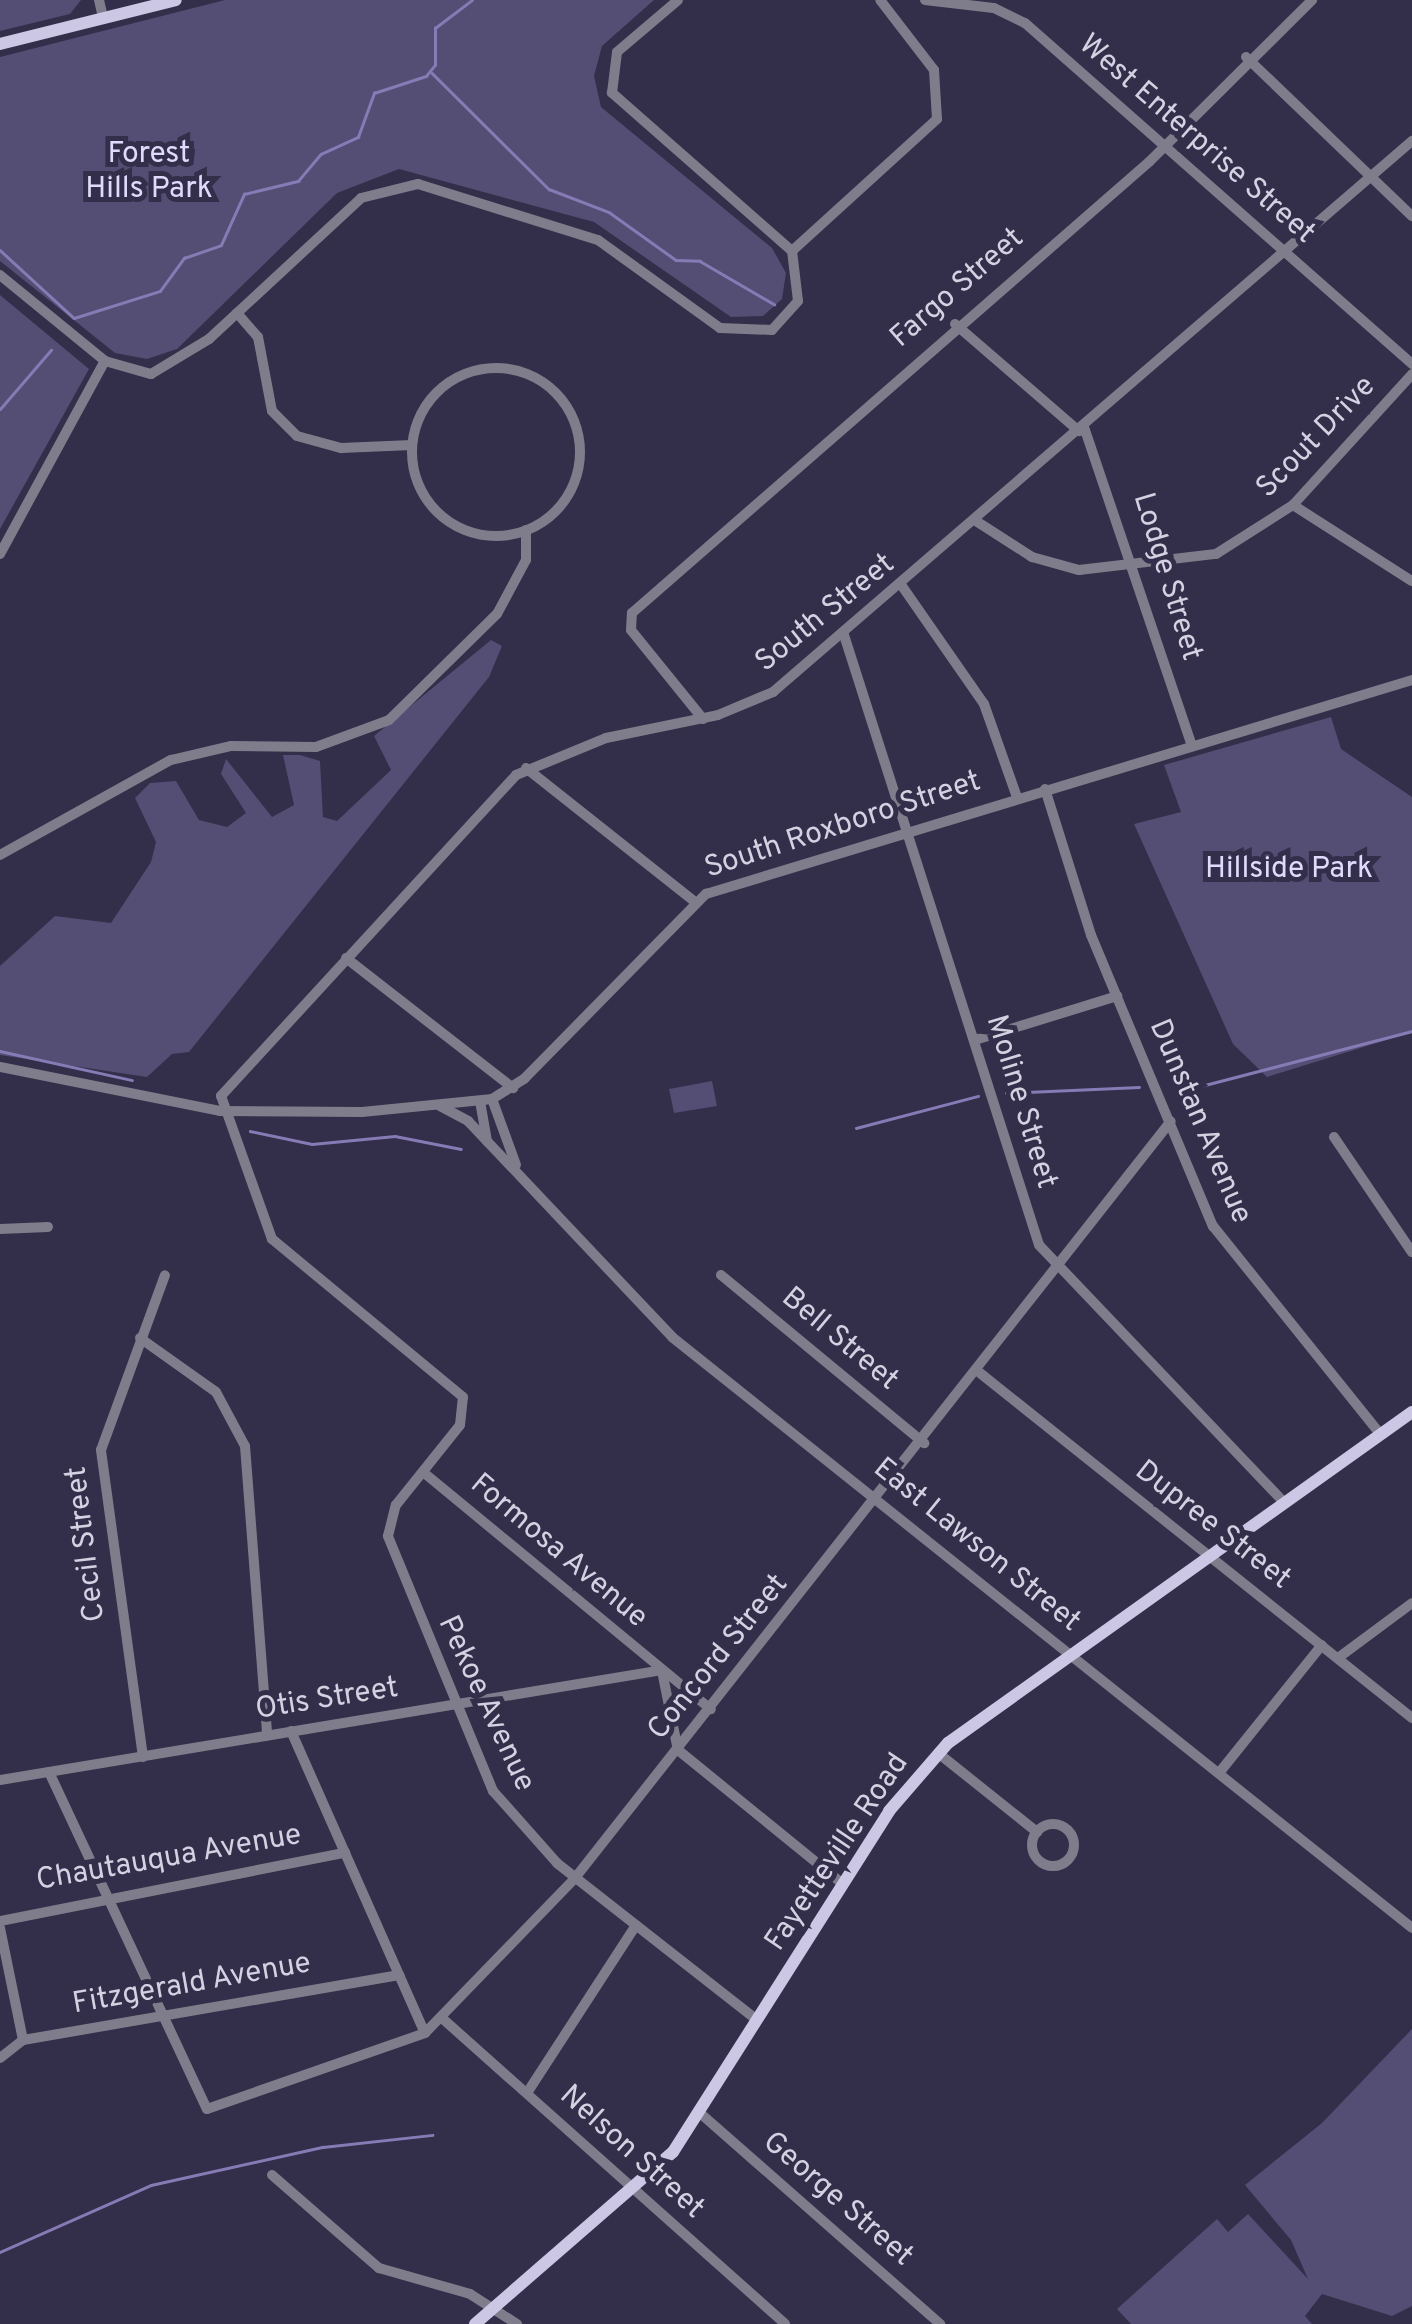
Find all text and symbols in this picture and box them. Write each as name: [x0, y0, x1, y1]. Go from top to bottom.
street label: West Enterprise Street: [1070, 28, 1322, 252]
park label: Forest Hills Park: [85, 137, 213, 208]
street label: Fargo Street: [884, 221, 1032, 357]
street label: Scout Drive: [1250, 369, 1384, 507]
street label: Lodge Street: [1123, 489, 1209, 665]
street label: South Street: [749, 547, 903, 681]
street label: South Roxboro Street: [701, 764, 985, 888]
park label: Hillside Park: [1205, 852, 1373, 888]
street label: Moline Street: [977, 1011, 1063, 1193]
street label: Dunstan Avenue: [1140, 1014, 1258, 1230]
street label: Bell Street: [773, 1281, 905, 1399]
street label: East Lawson Street: [865, 1451, 1087, 1641]
street label: Dupree Street: [1127, 1454, 1297, 1598]
street label: Cecil Street: [60, 1464, 114, 1624]
street label: Formosa Avenue: [461, 1467, 655, 1637]
street label: Concord Street: [641, 1568, 797, 1748]
street label: Pekoe Avenue: [428, 1610, 542, 1798]
street label: Otis Street: [253, 1671, 401, 1729]
street label: Fayetteville Road: [759, 1747, 917, 1959]
street label: Chautauqua Avenue: [33, 1818, 305, 1900]
street label: Fitzgerald Avenue: [69, 1946, 315, 2024]
street label: Nelson Street: [551, 2079, 711, 2227]
street label: George Street: [754, 2125, 920, 2275]

